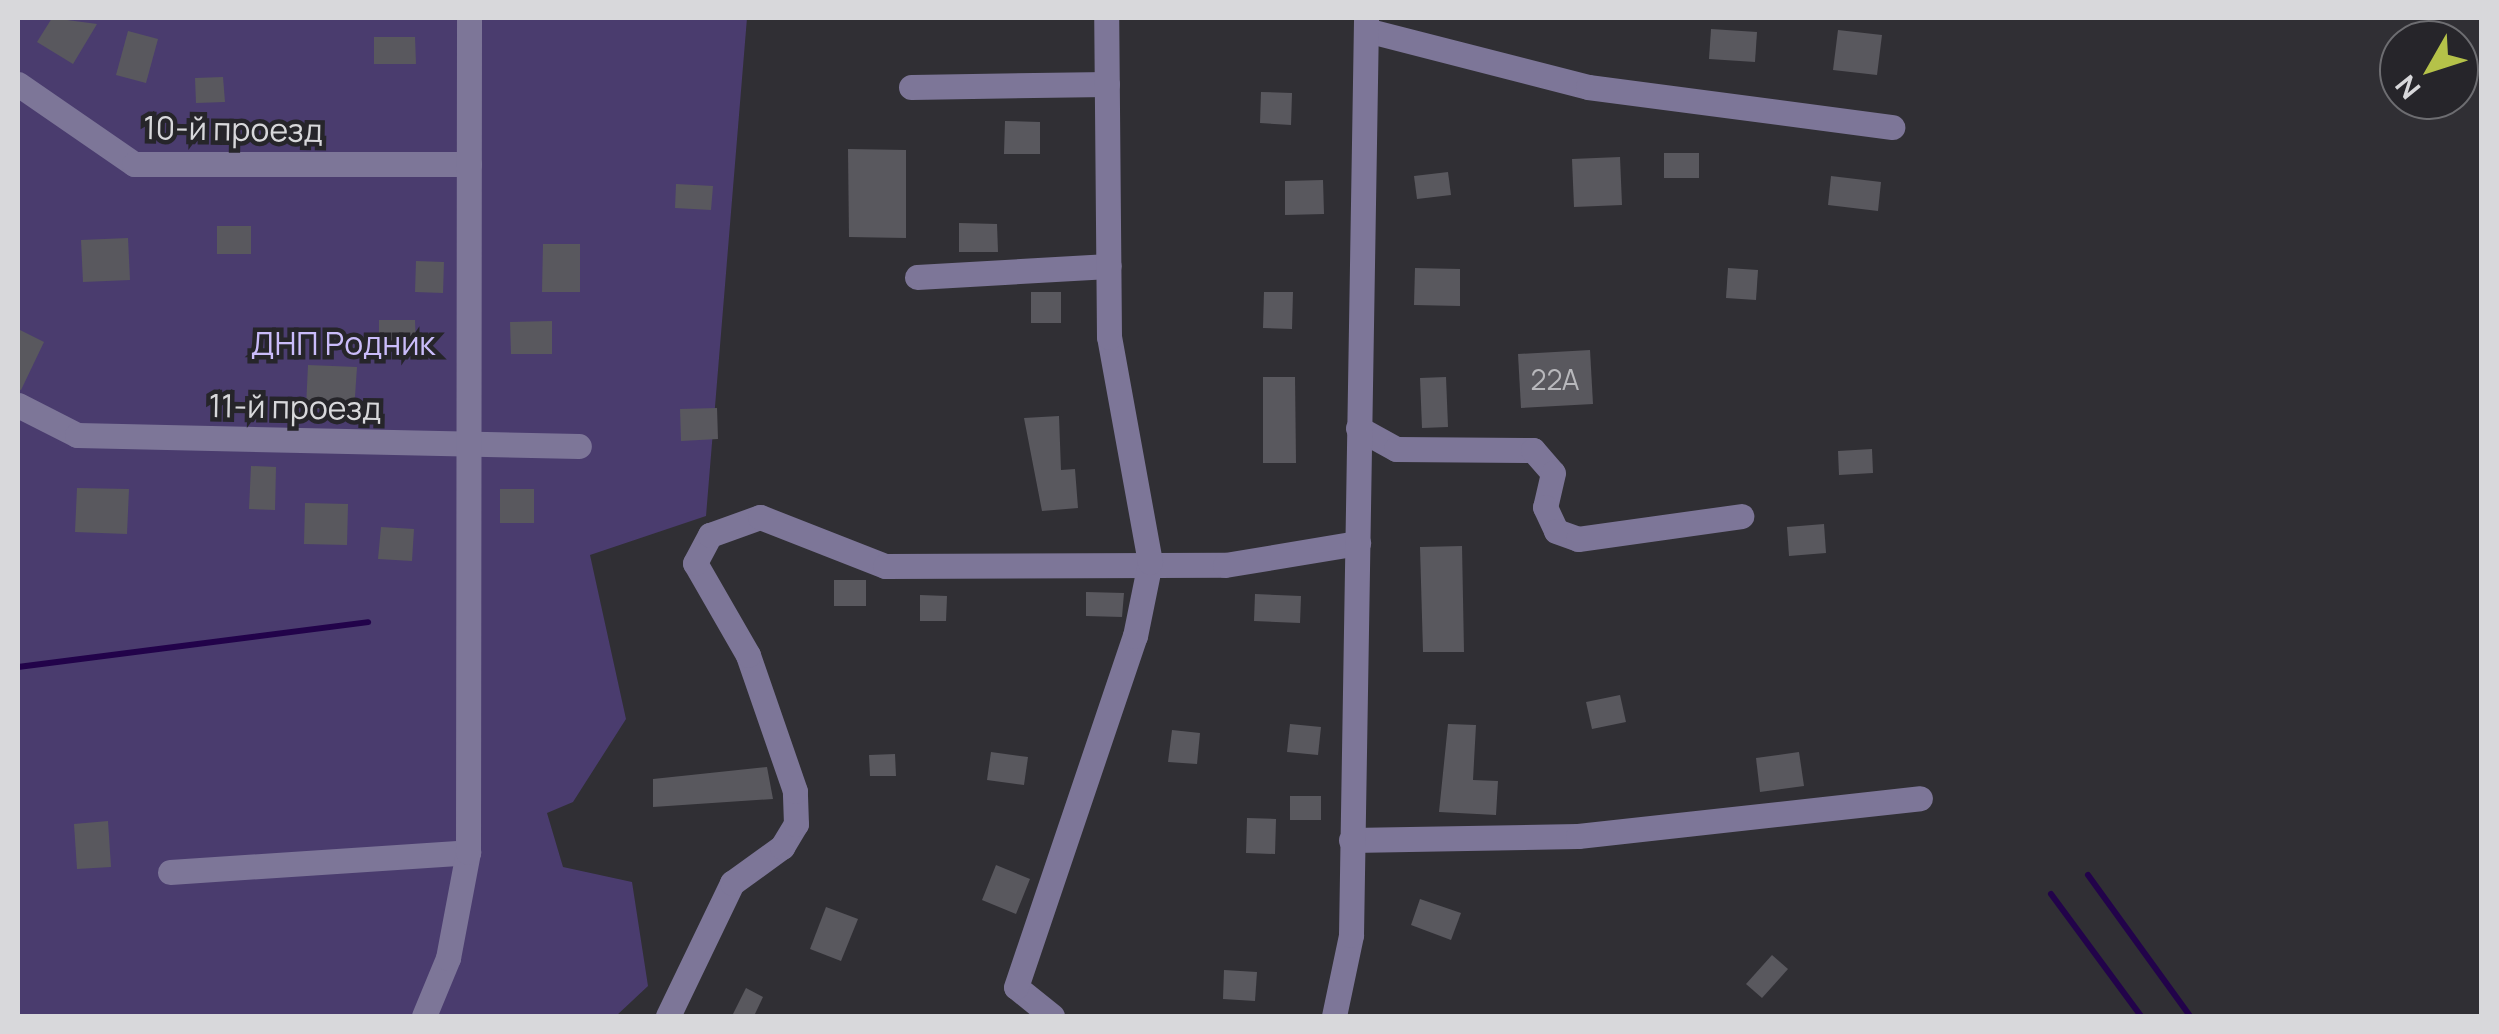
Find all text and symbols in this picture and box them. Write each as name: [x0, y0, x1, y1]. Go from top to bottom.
north arrow: [2379, 20, 2479, 120]
text: N: [2386, 68, 2428, 107]
street label: 10-й проезд: [143, 108, 323, 150]
park label: ДНП Родник: [251, 324, 435, 362]
house number: 22А: [1530, 362, 1580, 396]
street label: 11-й проезд: [208, 386, 382, 428]

